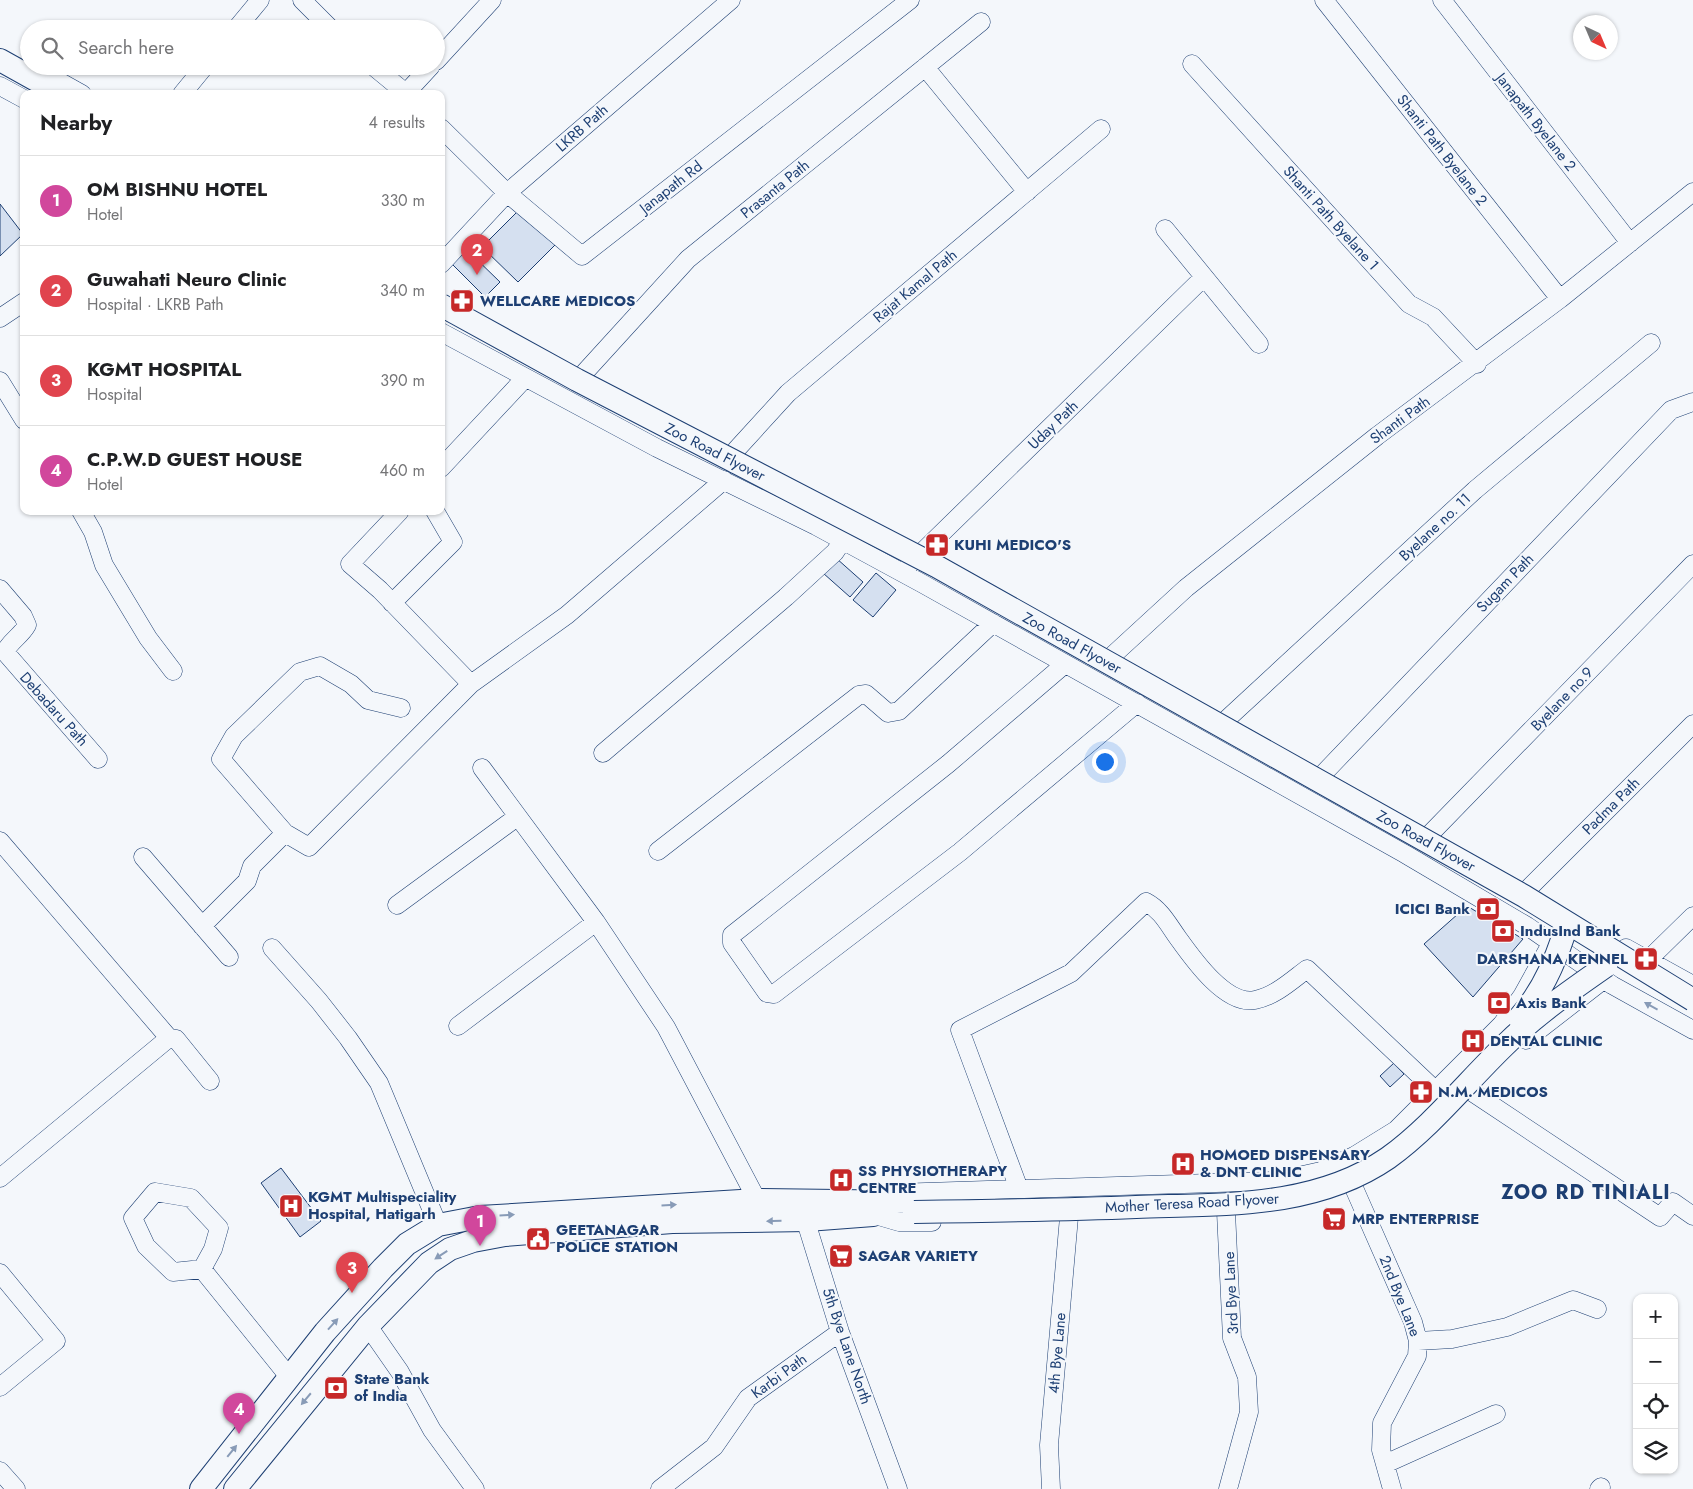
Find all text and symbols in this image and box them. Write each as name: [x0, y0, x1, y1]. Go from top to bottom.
north arrow: [1573, 15, 1618, 60]
search box: [20, 20, 445, 75]
icon: search: [38, 34, 66, 62]
text: Search here: [78, 34, 174, 61]
street label: Janapath Byelane 2: [1489, 67, 1581, 176]
street label: Shanti Path Byelane 2: [1391, 90, 1493, 210]
street label: LKRB Path: [551, 99, 613, 157]
text: Nearby: [40, 108, 112, 138]
text: 4 results: [369, 111, 425, 134]
street label: Prasanta Path: [736, 154, 814, 224]
street label: Janapath Rd: [633, 155, 707, 220]
street label: Shanti Path Byelane 1: [1278, 161, 1384, 275]
text: OM BISHNU HOTEL: [87, 176, 267, 203]
text: 1: [52, 189, 60, 212]
text: 330 m: [381, 189, 425, 212]
text: Hotel: [87, 203, 123, 226]
pin: 2: [461, 234, 493, 275]
street label: Rajat Kamal Path: [868, 244, 962, 328]
text: Guwahati Neuro Clinic: [87, 266, 287, 293]
text: 2: [51, 279, 61, 302]
text: 340 m: [380, 279, 425, 302]
pharmacy icon: WELLCARE MEDICOS: [449, 288, 475, 314]
place label: WELLCARE MEDICOS: [480, 290, 635, 312]
text: Hospital · LKRB Path: [87, 293, 224, 316]
text: KGMT HOSPITAL: [87, 356, 241, 383]
text: 3: [51, 369, 61, 392]
text: 390 m: [380, 369, 425, 392]
text: Hospital: [87, 383, 142, 406]
street label: Shanti Path: [1365, 391, 1435, 449]
street label: Uday Path: [1023, 395, 1083, 455]
street label: Zoo Road Flyover: [661, 417, 770, 487]
text: C.P.W.D GUEST HOUSE: [87, 446, 303, 473]
text: 4: [50, 459, 62, 482]
text: 460 m: [380, 459, 425, 482]
text: Hotel: [87, 473, 123, 496]
street label: Byelane no. 11: [1394, 488, 1476, 566]
pharmacy icon: KUHI MEDICO'S: [924, 532, 950, 558]
place label: KUHI MEDICO'S: [954, 534, 1071, 556]
street label: Sugam Path: [1471, 549, 1539, 617]
street label: Zoo Road Flyover: [1019, 607, 1126, 680]
street label: Byelane no.9: [1526, 662, 1598, 736]
street label: Debadaru Path: [15, 667, 93, 751]
your location: [1092, 749, 1118, 775]
street label: Padma Path: [1577, 772, 1645, 840]
street label: Zoo Road Flyover: [1373, 805, 1480, 878]
bank icon: ICICI Bank: [1475, 896, 1501, 922]
place label: ICICI Bank: [1395, 898, 1470, 920]
bank icon: IndusInd Bank: [1490, 918, 1516, 944]
place label: IndusInd Bank: [1520, 920, 1621, 942]
pharmacy icon: DARSHANA KENNEL: [1633, 946, 1659, 972]
place label: DARSHANA KENNEL: [1477, 948, 1628, 970]
bank icon: Axis Bank: [1486, 990, 1512, 1016]
place label: Axis Bank: [1515, 992, 1587, 1014]
one-way arrow: [1644, 1002, 1657, 1011]
hospital icon: DENTAL CLINIC: [1460, 1028, 1486, 1054]
place label: DENTAL CLINIC: [1490, 1030, 1603, 1052]
pharmacy icon: N.M. MEDICOS: [1408, 1079, 1434, 1105]
place label: N.M. MEDICOS: [1438, 1081, 1548, 1103]
place label: HOMOED DISPENSARY & DNT CLINIC: [1200, 1144, 1370, 1183]
hospital icon: HOMOED DISPENSARY & DNT CLINIC: [1170, 1151, 1196, 1177]
place label: SS PHYSIOTHERAPY CENTRE: [858, 1160, 1007, 1199]
hospital icon: SS PHYSIOTHERAPY CENTRE: [828, 1167, 854, 1193]
district label: ZOO RD TINIALI: [1501, 1178, 1671, 1207]
place label: KGMT Multispeciality Hospital, Hatigarh: [308, 1186, 456, 1225]
street label: Mother Teresa Road Flyover: [1104, 1187, 1280, 1219]
hospital icon: KGMT Multispeciality Hospital, Hatigarh: [278, 1193, 304, 1219]
one-way arrow: [661, 1201, 677, 1209]
pin: 1: [464, 1205, 496, 1246]
supermarket icon: MRP ENTERPRISE: [1321, 1206, 1347, 1232]
place label: MRP ENTERPRISE: [1352, 1208, 1479, 1230]
one-way arrow: [499, 1211, 515, 1219]
one-way arrow: [766, 1217, 782, 1225]
place label: GEETANAGAR POLICE STATION: [556, 1219, 678, 1258]
public building icon: GEETANAGAR POLICE STATION: [525, 1226, 551, 1252]
supermarket icon: SAGAR VARIETY: [828, 1243, 854, 1269]
place label: SAGAR VARIETY: [858, 1245, 978, 1267]
one-way arrow: [434, 1251, 448, 1260]
street label: 3rd Bye Lane: [1218, 1251, 1244, 1335]
pin: 3: [336, 1252, 368, 1293]
street label: 2nd Bye Lane: [1374, 1252, 1426, 1340]
street label: 5th Bye Lane North: [817, 1285, 877, 1407]
map controls: [1633, 1294, 1678, 1474]
button: +: [1633, 1294, 1678, 1339]
street label: 4th Bye Lane: [1043, 1311, 1072, 1394]
one-way arrow: [327, 1318, 339, 1330]
button: −: [1633, 1339, 1678, 1384]
street label: Karbi Path: [747, 1348, 811, 1404]
place label: State Bank of India: [354, 1368, 430, 1407]
bank icon: State Bank of India: [323, 1375, 349, 1401]
button: locate: [1633, 1384, 1678, 1429]
pin: 4: [223, 1393, 255, 1434]
one-way arrow: [301, 1393, 312, 1406]
button: layers: [1633, 1429, 1678, 1474]
one-way arrow: [226, 1445, 237, 1458]

